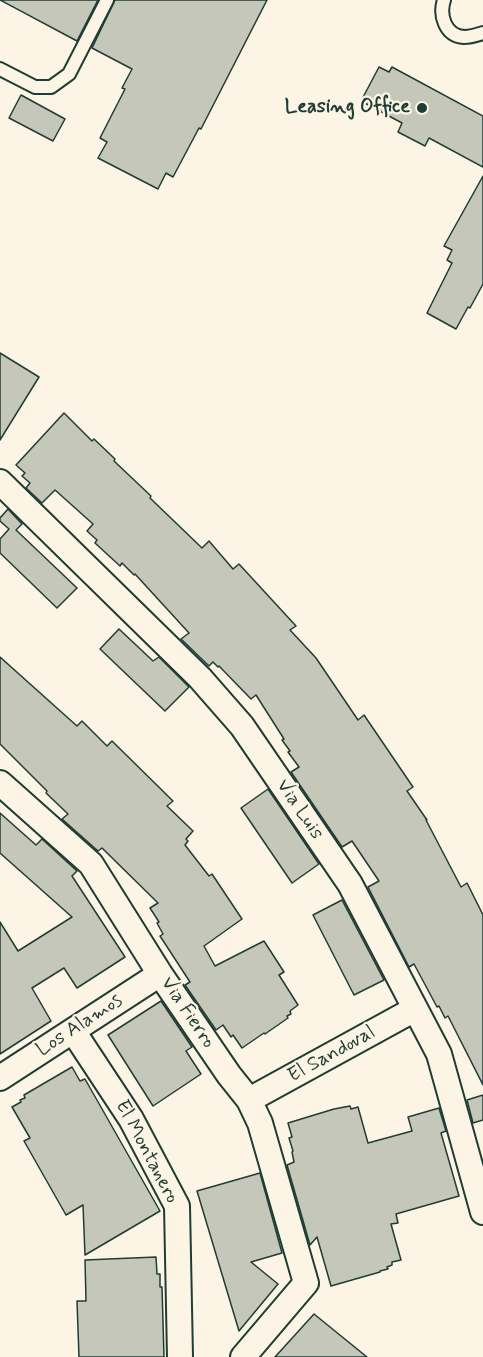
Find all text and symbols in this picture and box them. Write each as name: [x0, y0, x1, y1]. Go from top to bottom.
place label: Leasing Office: [285, 96, 410, 120]
marker: Leasing Office: [415, 101, 429, 115]
street label: Via Luis: [270, 775, 328, 845]
street label: Via Fierro: [154, 973, 220, 1053]
street label: Los Alamos: [32, 989, 128, 1063]
street label: El Sandoval: [284, 1021, 380, 1089]
street label: El Montanero: [109, 1096, 183, 1208]

